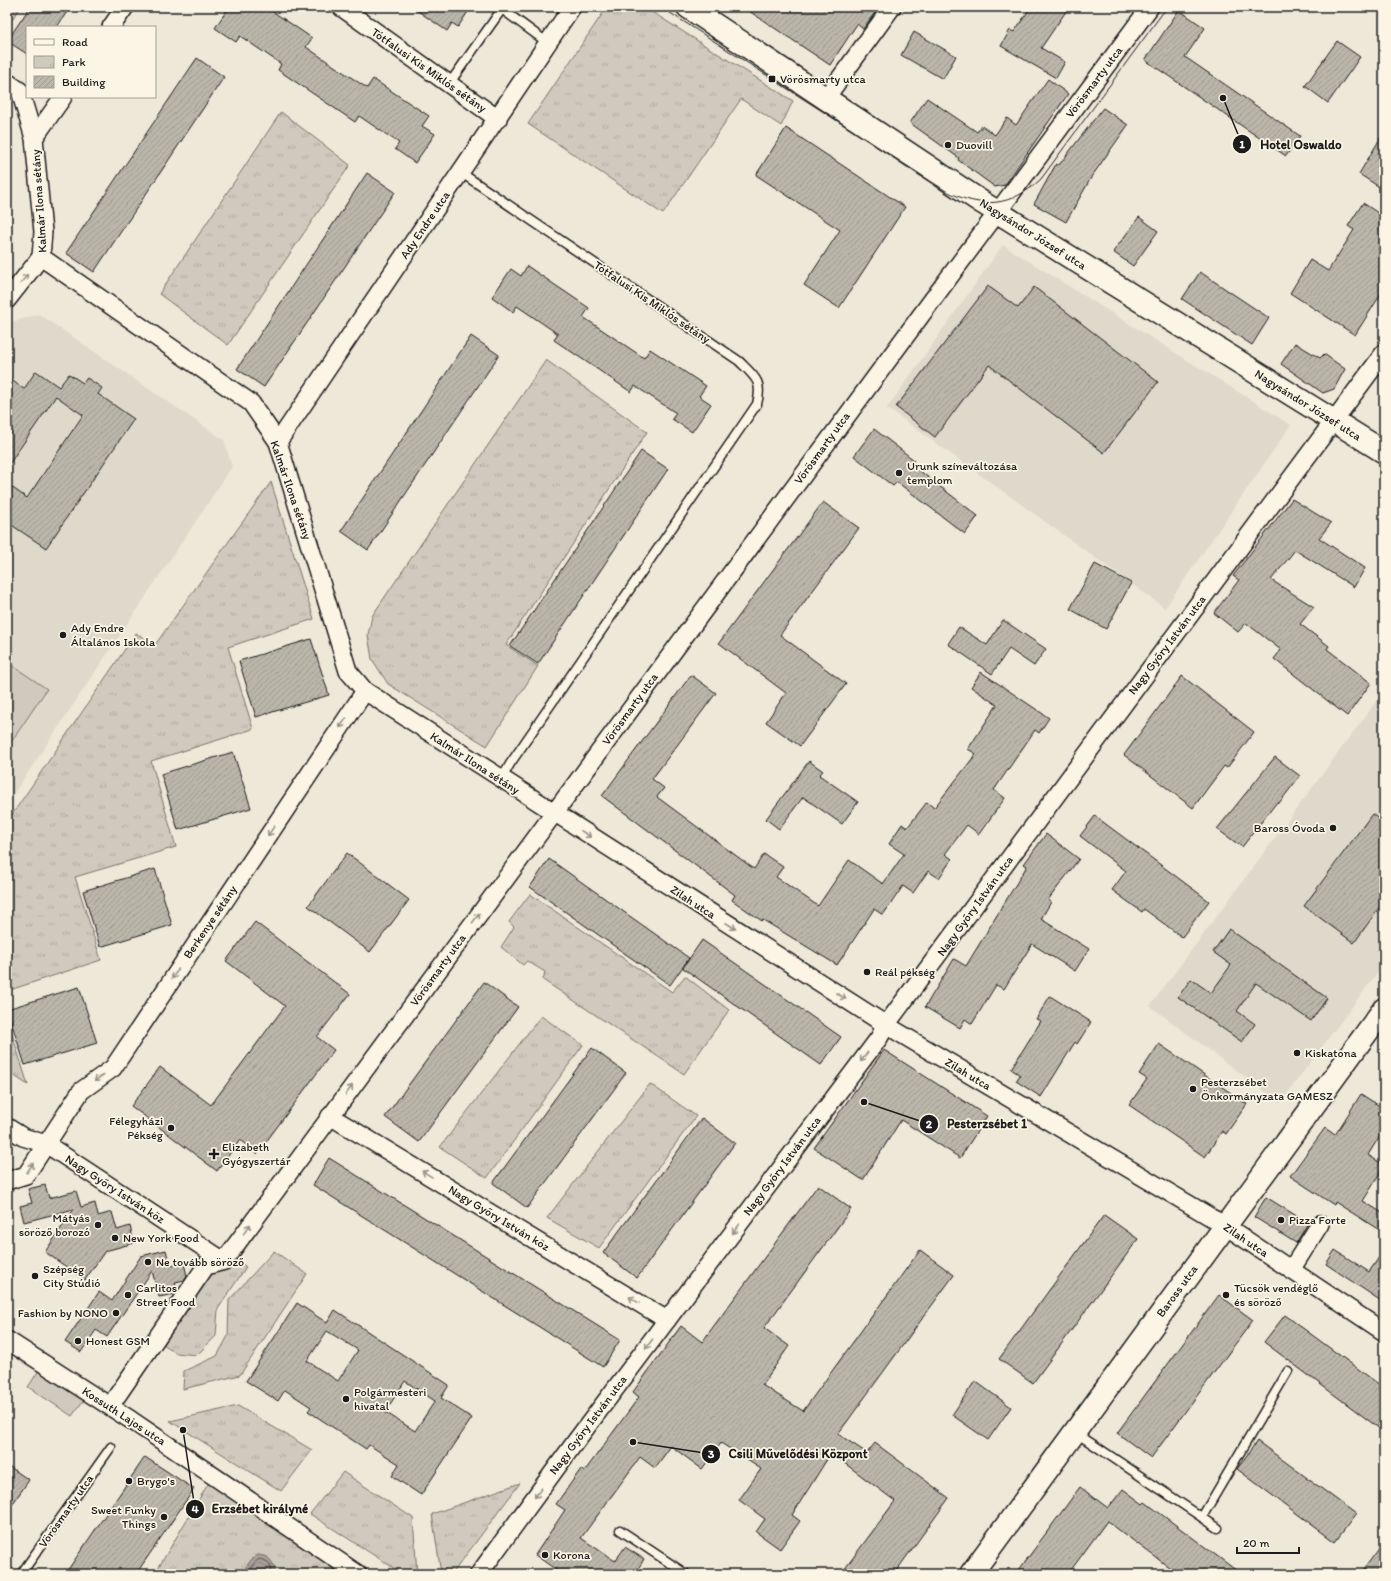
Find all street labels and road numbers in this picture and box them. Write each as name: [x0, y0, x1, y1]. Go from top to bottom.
street label: Tótfalusi Kis Miklós sétány: [369, 25, 489, 115]
street label: Vörösmarty utca: [1063, 43, 1126, 120]
street label: Kalmár Ilona sétány: [28, 148, 50, 253]
street label: Ady Endre utca: [397, 188, 453, 262]
street label: Nagysándor József utca: [977, 195, 1089, 273]
street label: Tótfalusi Kis Miklós sétány: [591, 258, 713, 346]
street label: Nagysándor József utca: [1252, 366, 1364, 444]
street label: Vörösmarty utca: [791, 409, 853, 487]
street label: Kalmár Ilona sétány: [268, 439, 315, 542]
street label: Nagy Győry István utca: [1125, 593, 1209, 697]
street label: Vörösmarty utca: [599, 670, 661, 748]
street label: Kalmár Ilona sétány: [428, 729, 523, 797]
street label: Nagy Győry István utca: [934, 853, 1016, 959]
street label: Berkenye sétány: [180, 882, 240, 961]
street label: Zilah utca: [668, 882, 719, 922]
street label: Vörösmarty utca: [407, 931, 469, 1009]
street label: Zilah utca: [942, 1055, 994, 1094]
street label: Nagy Győry István utca: [740, 1114, 824, 1218]
street label: Nagy Győry István köz: [63, 1152, 168, 1227]
street label: Nagy Győry István köz: [446, 1182, 553, 1254]
street label: Zilah utca: [1221, 1220, 1272, 1261]
street label: Baross utca: [1153, 1262, 1201, 1320]
street label: Nagy Győry István utca: [546, 1373, 630, 1477]
street label: Kossuth Lajos utca: [80, 1384, 169, 1449]
street label: Vörösmarty utca: [36, 1471, 97, 1550]

